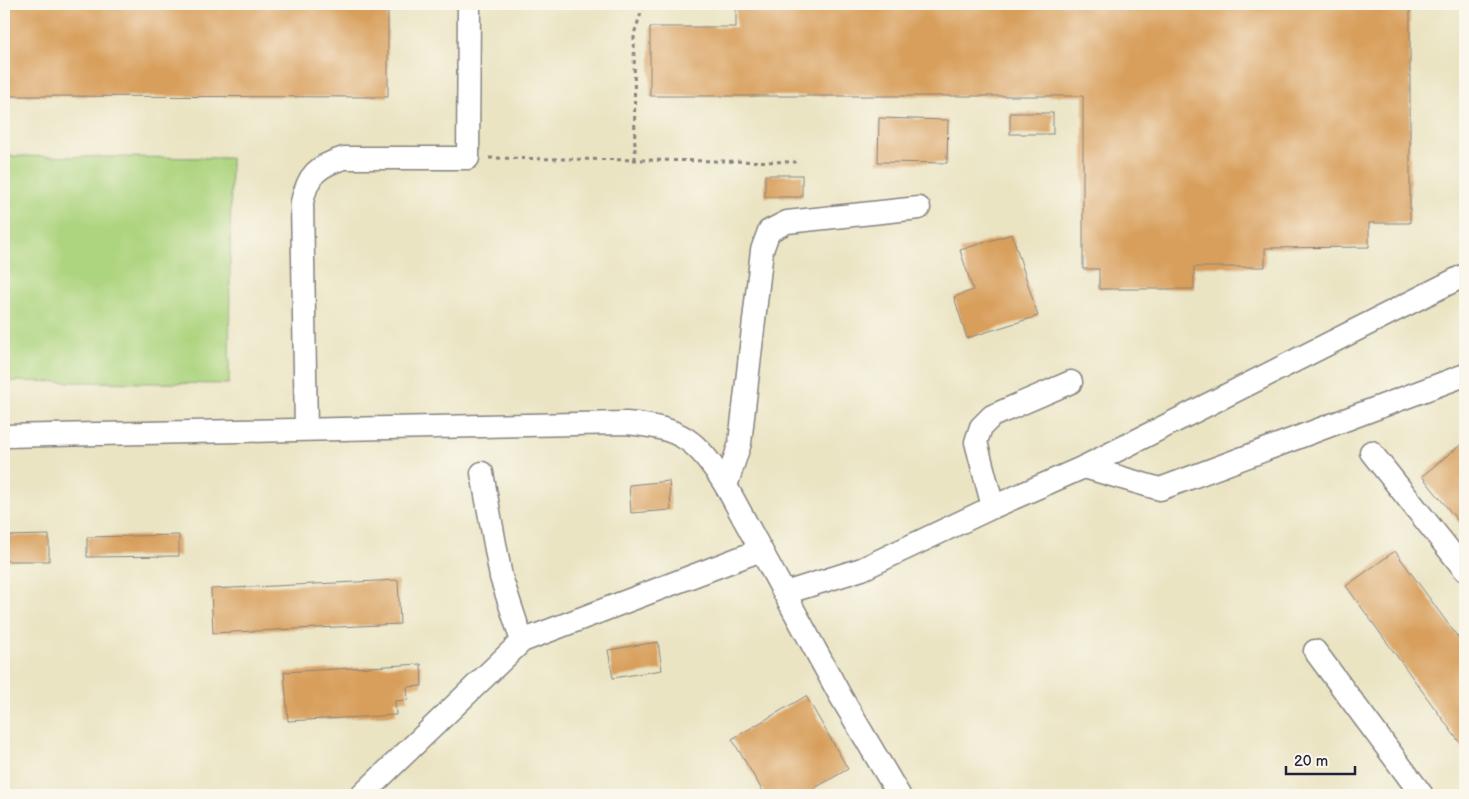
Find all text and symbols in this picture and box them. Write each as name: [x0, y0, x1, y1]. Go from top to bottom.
scale bar: [1286, 744, 1355, 776]
text: 20 m: [1294, 752, 1328, 771]

